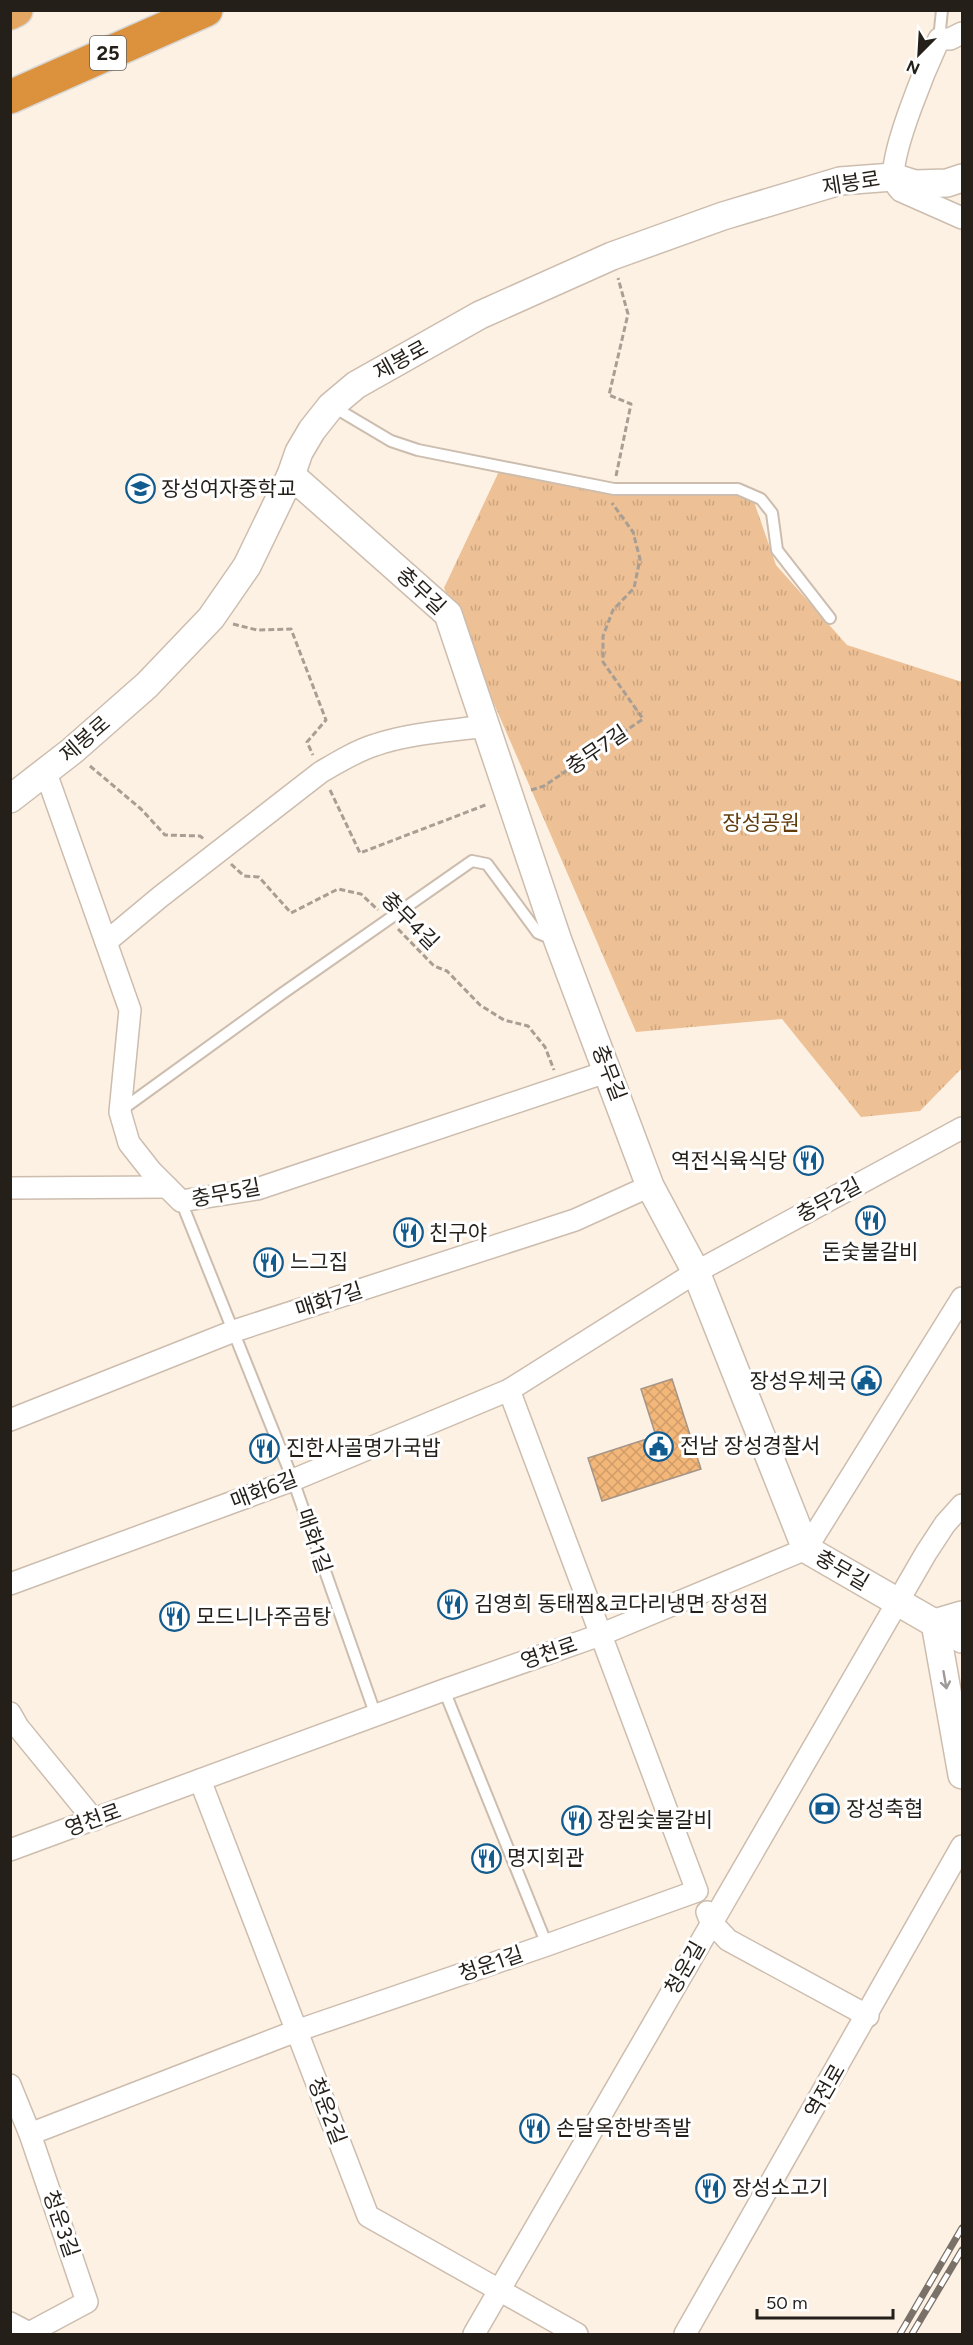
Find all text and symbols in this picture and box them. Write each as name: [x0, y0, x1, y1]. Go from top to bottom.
north arrow: [889, 24, 949, 84]
road number: 25: [90, 36, 126, 70]
text: N: [904, 56, 923, 78]
street label: 제봉로: [820, 166, 882, 199]
street label: 제봉로: [369, 335, 432, 385]
school or university icon: 장성여자중학교: [124, 473, 156, 505]
place label: 장성여자중학교: [161, 476, 296, 501]
street label: 충무길: [392, 562, 451, 620]
street label: 제봉로: [55, 710, 115, 767]
street label: 충무7길: [561, 720, 632, 779]
park label: 장성공원: [722, 810, 800, 835]
street label: 충무4길: [376, 887, 444, 955]
street label: 충무길: [587, 1041, 632, 1104]
restaurant icon: 역전식육식당: [792, 1145, 824, 1177]
place label: 역전식육식당: [671, 1148, 787, 1173]
street label: 충무2길: [792, 1172, 865, 1227]
street label: 충무5길: [189, 1174, 263, 1211]
restaurant icon: 돈숯불갈비: [854, 1205, 886, 1237]
restaurant icon: 친구야: [392, 1217, 424, 1249]
place label: 친구야: [429, 1220, 487, 1245]
place label: 돈숯불갈비: [822, 1239, 918, 1264]
restaurant icon: 느그집: [253, 1246, 285, 1278]
place label: 느그집: [290, 1249, 348, 1274]
street label: 매화7길: [292, 1277, 366, 1322]
public building icon: 장성우체국: [851, 1365, 883, 1397]
place label: 장성우체국: [749, 1368, 846, 1393]
public building icon: 전남 장성경찰서: [643, 1430, 675, 1462]
restaurant icon: 진한사골명가국밥: [249, 1432, 281, 1464]
place label: 전남 장성경찰서: [680, 1433, 820, 1458]
place label: 진한사골명가국밥: [286, 1435, 441, 1460]
street label: 매화6길: [227, 1465, 301, 1514]
street label: 매화1길: [292, 1505, 337, 1576]
street label: 충무길: [811, 1544, 874, 1595]
restaurant icon: 김영희 동태찜&코다리냉면 장성점: [437, 1588, 469, 1620]
place label: 김영희 동태찜&코다리냉면 장성점: [474, 1591, 768, 1616]
restaurant icon: 모드니나주곰탕: [159, 1601, 191, 1633]
place label: 모드니나주곰탕: [196, 1604, 331, 1629]
street label: 영천로: [517, 1631, 580, 1674]
one-way arrow: [940, 1670, 951, 1690]
bank icon: 장성축협: [809, 1793, 841, 1825]
place label: 장성축협: [846, 1796, 923, 1821]
street label: 영천로: [61, 1798, 124, 1841]
restaurant icon: 장원숯불갈비: [560, 1804, 592, 1836]
place label: 장원숯불갈비: [597, 1807, 713, 1832]
restaurant icon: 명지회관: [470, 1842, 502, 1874]
place label: 명지회관: [507, 1845, 584, 1870]
street label: 청운길: [659, 1936, 710, 1999]
street label: 청운1길: [455, 1941, 526, 1986]
street label: 역전로: [799, 2059, 850, 2122]
street label: 청운2길: [303, 2074, 352, 2148]
restaurant icon: 손달옥한방족발: [519, 2112, 551, 2144]
place label: 손달옥한방족발: [556, 2115, 691, 2140]
restaurant icon: 장성소고기: [695, 2172, 727, 2204]
place label: 장성소고기: [732, 2175, 829, 2200]
street label: 청운3길: [38, 2187, 85, 2261]
scale bar: [757, 2282, 894, 2320]
text: 50 m: [766, 2292, 808, 2314]

